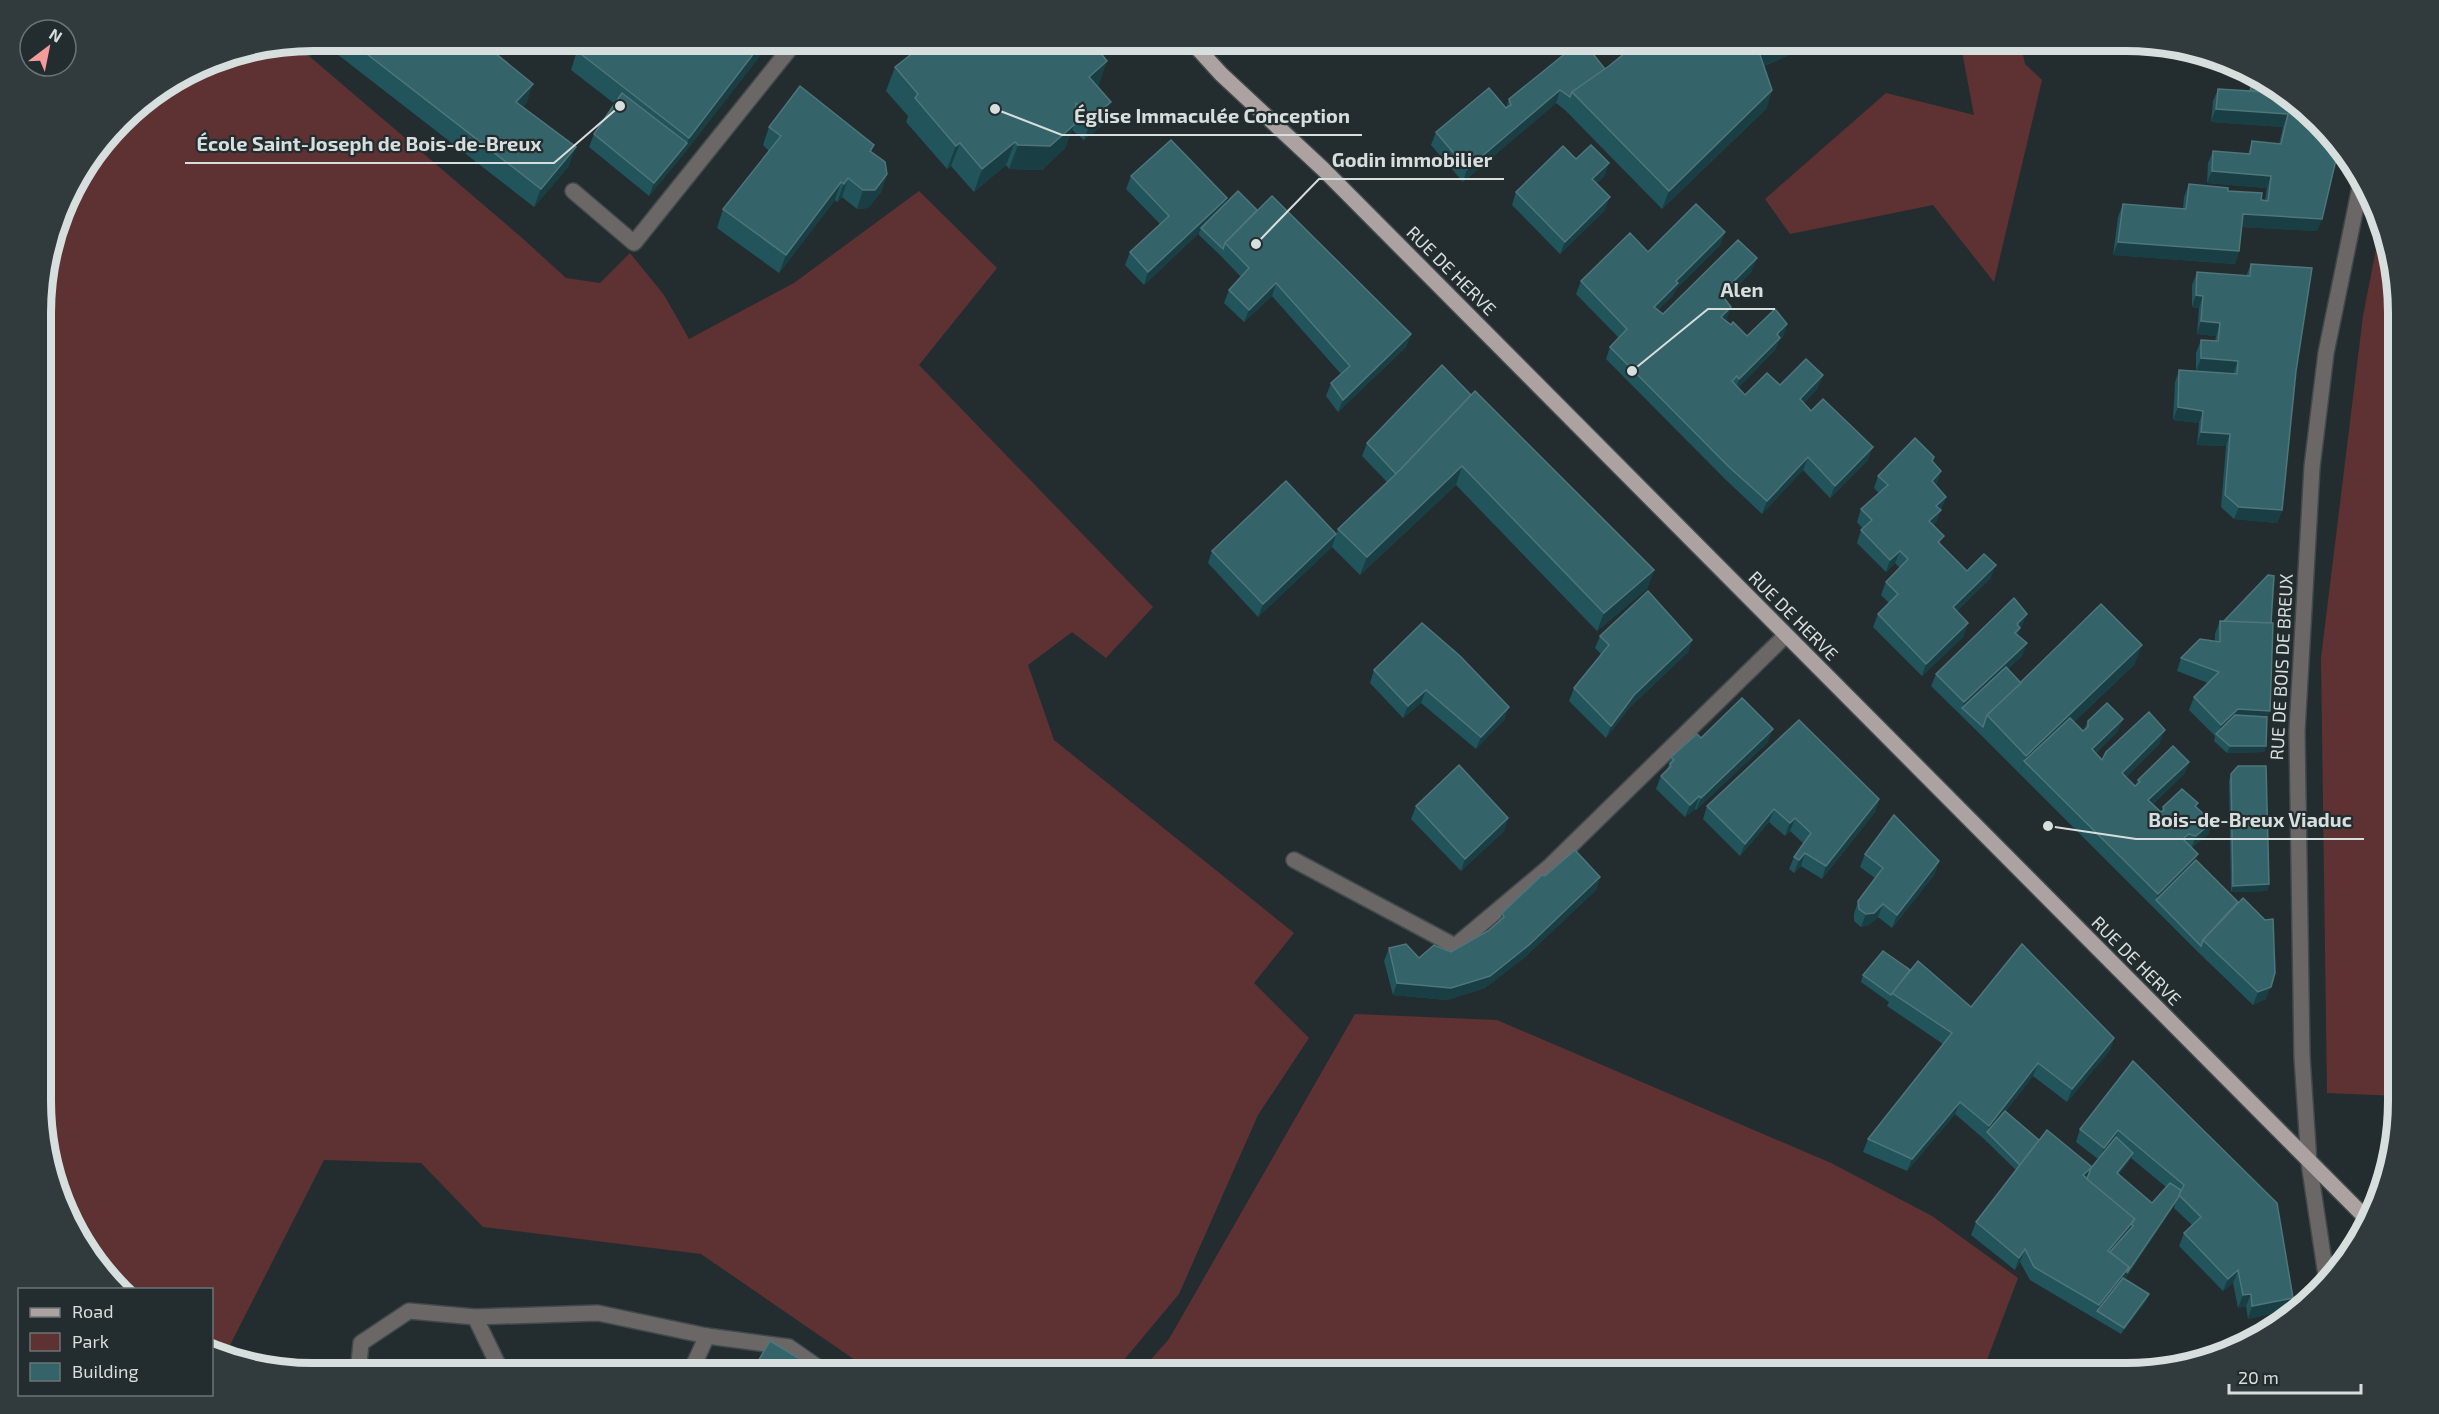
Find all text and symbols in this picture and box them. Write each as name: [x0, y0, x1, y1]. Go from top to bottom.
north arrow: [18, 18, 78, 78]
text: N: [46, 24, 66, 46]
callout: Église Immaculée Conception: [1062, 97, 1362, 135]
text: Église Immaculée Conception: [1074, 103, 1350, 127]
callout: École Saint-Joseph de Bois-de-Breux: [185, 125, 554, 163]
text: École Saint-Joseph de Bois-de-Breux: [196, 131, 542, 155]
callout: Godin immobilier: [1319, 141, 1504, 179]
text: Godin immobilier: [1332, 147, 1493, 171]
street label: RUE DE HERVE: [1402, 221, 1501, 320]
callout: Alen: [1708, 271, 1775, 309]
text: Alen: [1721, 277, 1763, 301]
street label: RUE DE HERVE: [1744, 566, 1843, 665]
street label: RUE DE BOIS DE BREUX: [2265, 573, 2297, 761]
callout: Bois-de-Breux Viaduc: [2136, 801, 2364, 839]
text: Bois-de-Breux Viaduc: [2148, 807, 2352, 831]
street label: RUE DE HERVE: [2087, 911, 2186, 1010]
legend: [18, 1288, 213, 1396]
text: Road: [72, 1300, 113, 1322]
text: Park: [72, 1330, 109, 1352]
scale bar: [2229, 1357, 2361, 1395]
text: Building: [72, 1360, 139, 1382]
text: 20 m: [2238, 1366, 2279, 1388]

